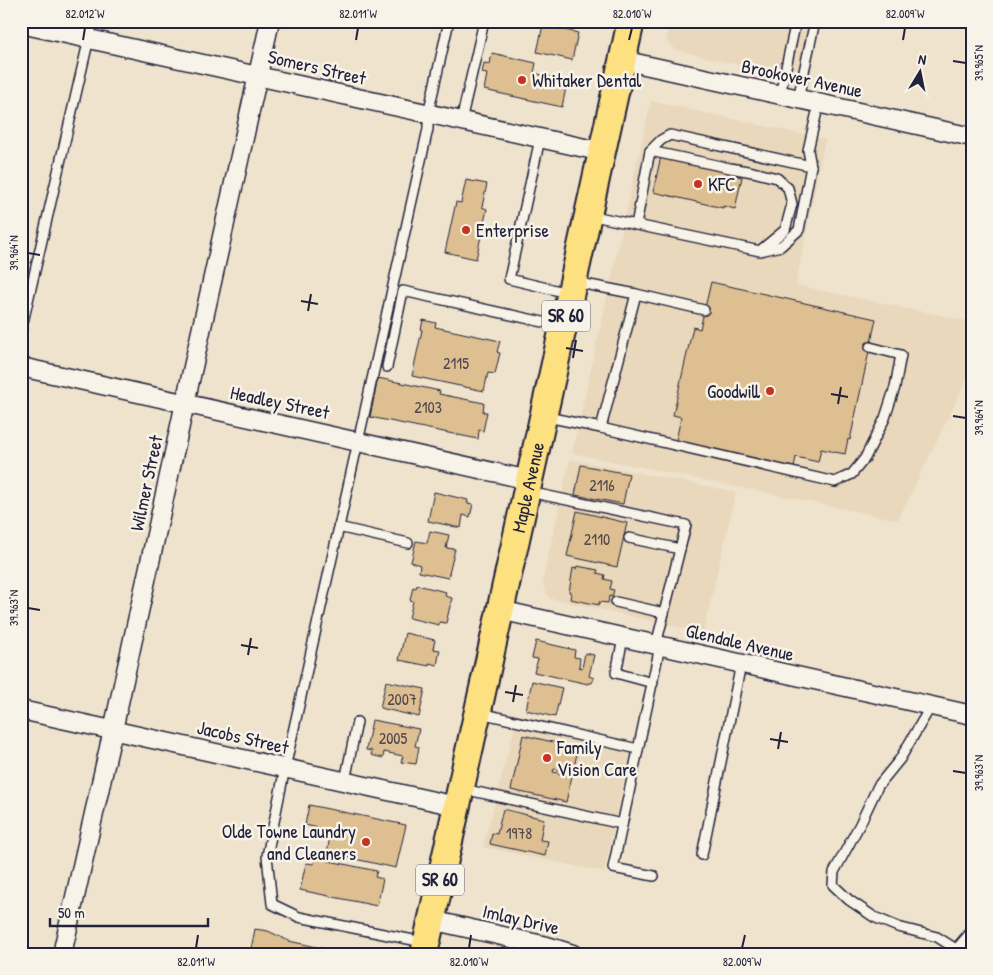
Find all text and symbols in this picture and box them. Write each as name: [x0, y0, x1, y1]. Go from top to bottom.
text: 82.012°W: [66, 5, 105, 22]
text: 82.011°W: [339, 5, 377, 22]
text: 82.010°W: [613, 5, 652, 22]
text: 82.009°W: [886, 5, 925, 22]
street label: Somers Street: [265, 43, 369, 91]
text: 39.965°N: [970, 45, 987, 81]
north arrow: [896, 48, 946, 98]
text: N: [917, 49, 928, 69]
street label: Brookover Avenue: [739, 53, 865, 104]
place label: Whitaker Dental: [532, 67, 642, 93]
marker: Whitaker Dental: [516, 74, 528, 86]
place label: KFC: [708, 171, 735, 197]
marker: KFC: [692, 178, 704, 190]
place label: Enterprise: [476, 217, 549, 243]
marker: Enterprise: [460, 224, 472, 236]
text: 39.964°N: [5, 235, 22, 271]
road number: SR 60: [542, 300, 590, 332]
house number: 2115: [443, 352, 469, 374]
place label: Goodwill: [707, 378, 761, 404]
street label: Headley Street: [228, 379, 332, 425]
marker: Goodwill: [764, 385, 776, 397]
house number: 2103: [414, 396, 442, 418]
text: 39.964°N: [970, 400, 987, 436]
street label: Wilmer Street: [123, 432, 169, 533]
street label: Maple Avenue: [505, 439, 550, 535]
house number: 2116: [589, 474, 615, 496]
house number: 2110: [584, 528, 610, 550]
text: 39.963°N: [5, 590, 22, 626]
street label: Glendale Avenue: [683, 617, 797, 667]
house number: 2007: [387, 688, 417, 710]
street label: Jacobs Street: [195, 714, 292, 760]
house number: 2005: [379, 727, 408, 749]
place label: Family Vision Care: [556, 734, 637, 782]
marker: Family Vision Care: [541, 752, 553, 764]
text: 39.963°N: [970, 755, 987, 791]
place label: Olde Towne Laundry and Cleaners: [222, 818, 356, 866]
house number: 1978: [506, 822, 532, 844]
marker: Olde Towne Laundry and Cleaners: [360, 836, 372, 848]
road number: SR 60: [416, 864, 464, 896]
scale bar: [50, 895, 208, 927]
street label: Imlay Drive: [480, 898, 562, 941]
text: 50 m: [58, 902, 85, 923]
text: 82.011°W: [177, 953, 215, 970]
text: 82.010°W: [450, 953, 489, 970]
text: 82.009°W: [723, 953, 762, 970]

